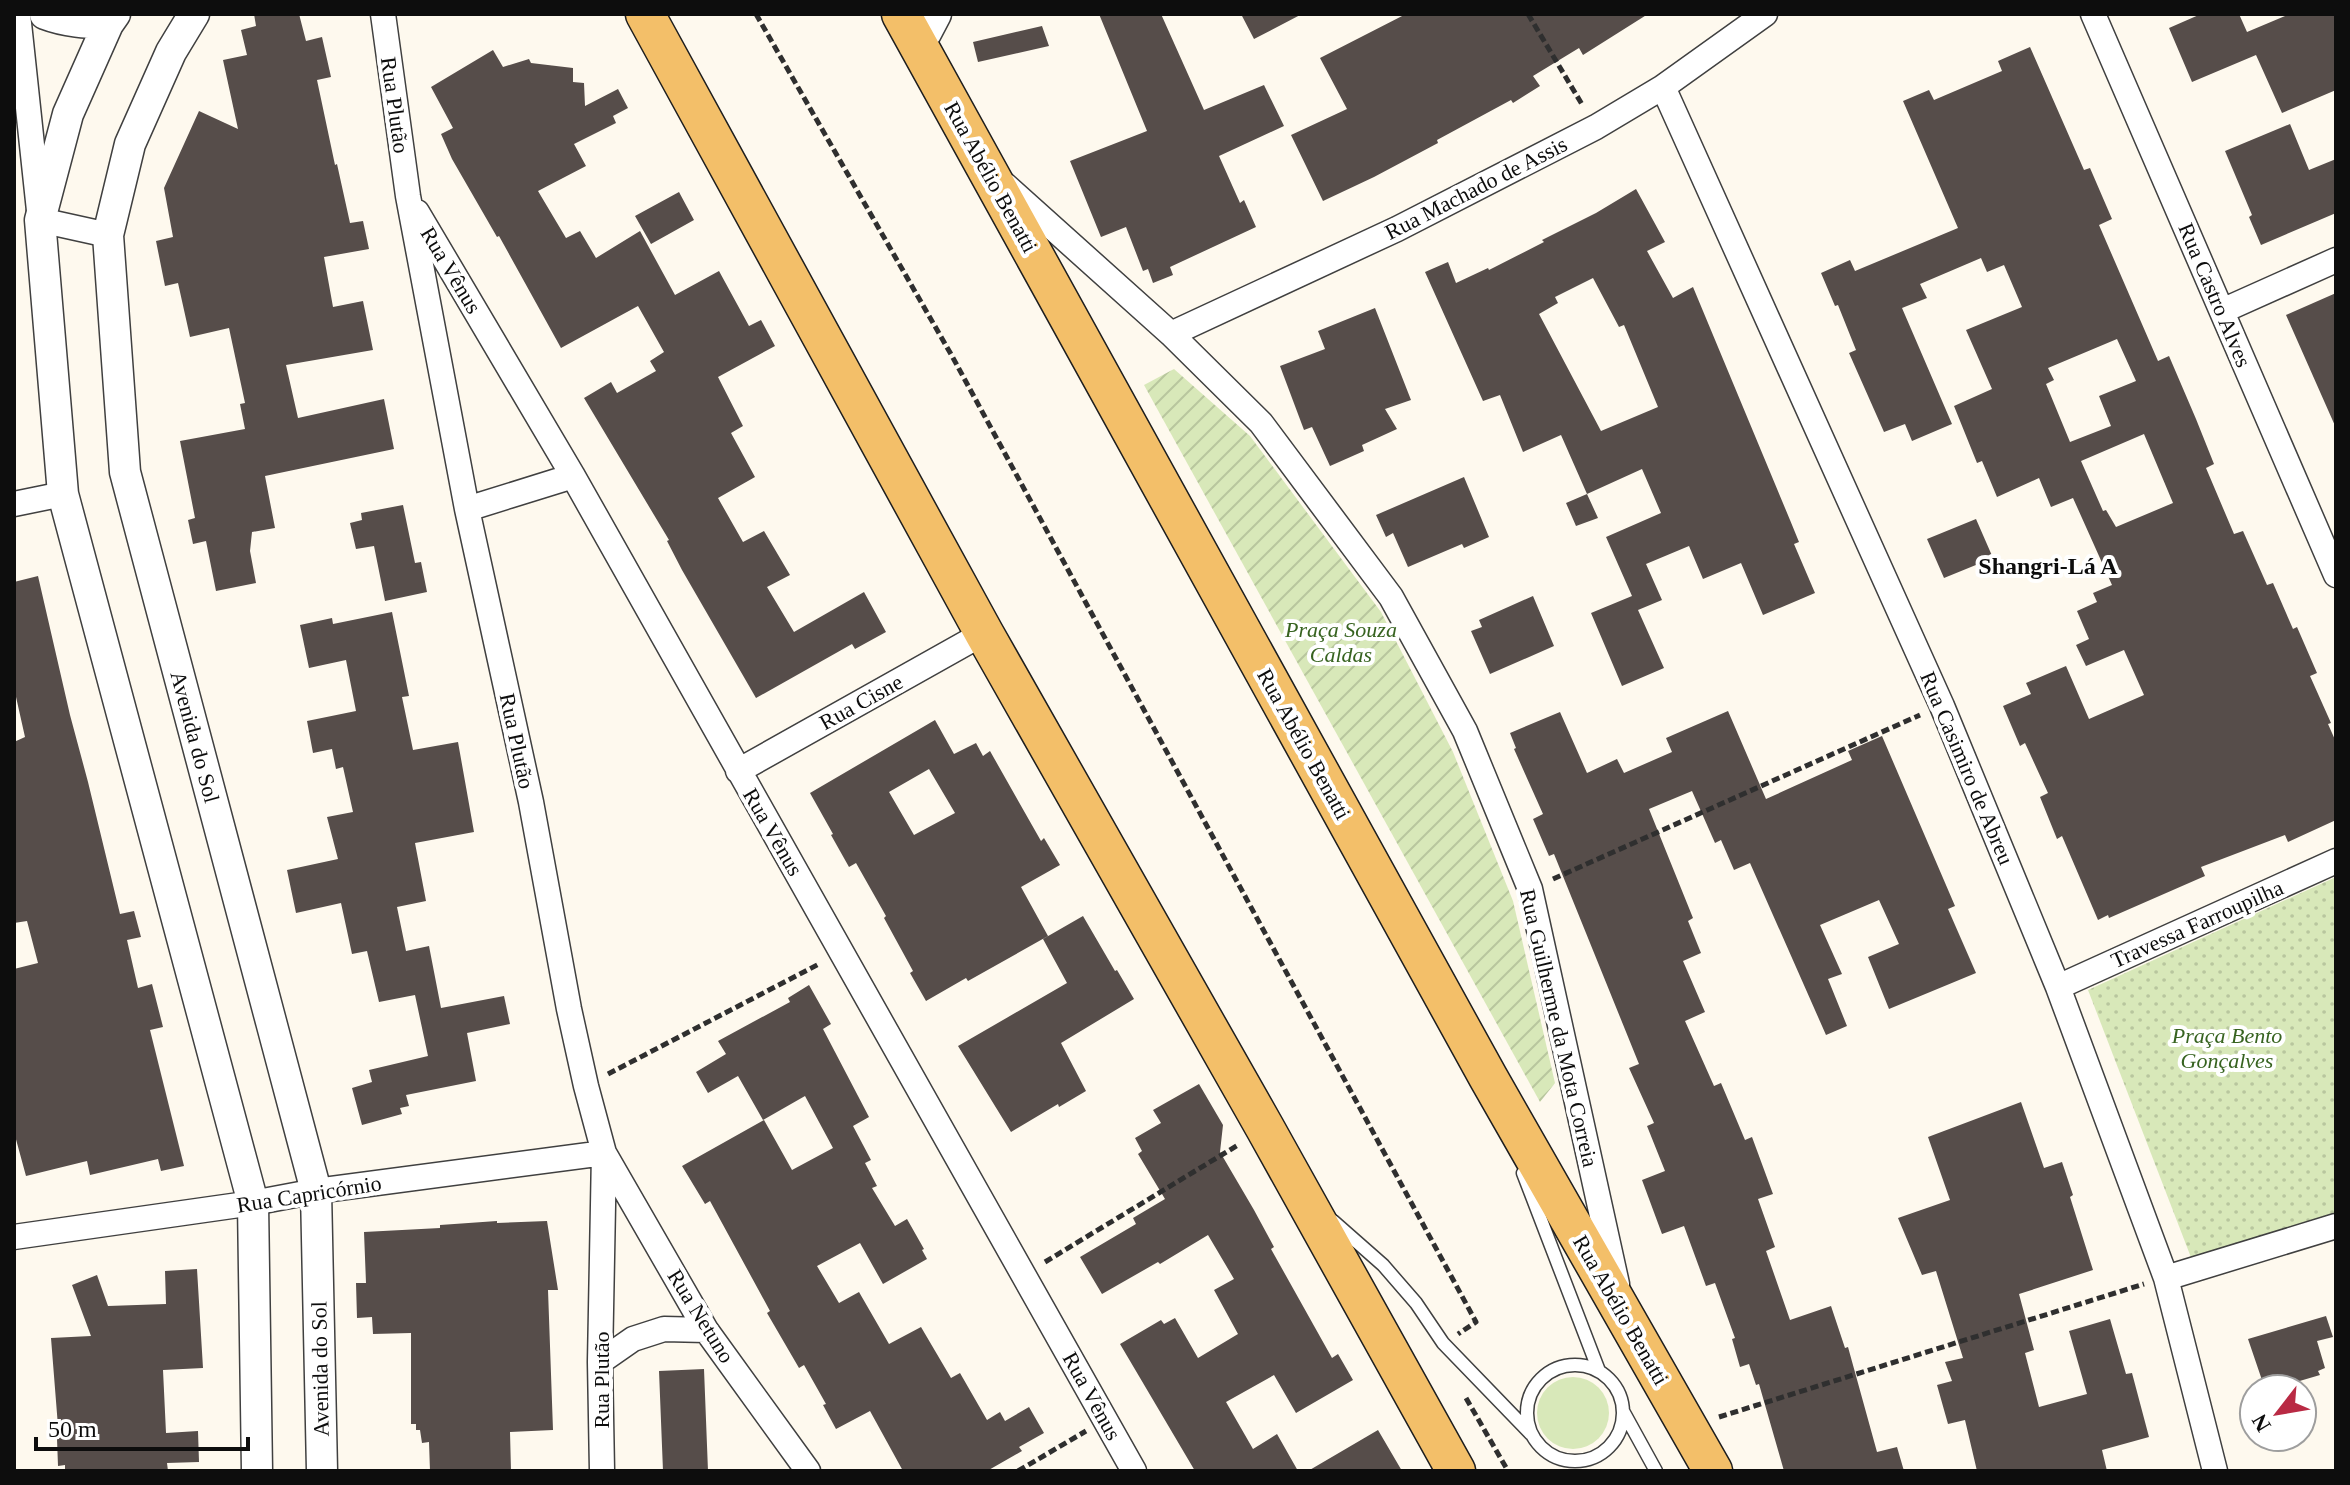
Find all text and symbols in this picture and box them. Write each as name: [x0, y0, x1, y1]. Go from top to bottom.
street label: Rua Plutão: [376, 55, 414, 155]
street label: Rua Abélio Benatti: [939, 97, 1043, 257]
street label: Rua Machado de Assis: [1381, 131, 1571, 245]
street label: Rua Castro Alves: [2173, 219, 2257, 371]
street label: Rua Vênus: [415, 222, 487, 318]
district label: Shangri-Lá A: [1978, 553, 2118, 579]
park label: Praça Souza Caldas: [1284, 617, 1397, 667]
street label: Rua Abélio Benatti: [1252, 664, 1356, 824]
street label: Avenida do Sol: [165, 668, 225, 806]
street label: Rua Casimiro de Abreu: [1915, 668, 2019, 868]
street label: Rua Cisne: [815, 669, 907, 735]
street label: Rua Plutão: [495, 691, 539, 791]
street label: Rua Vênus: [738, 784, 808, 880]
street label: Travessa Farroupilha: [2107, 875, 2287, 973]
street label: Rua Guilherme da Mota Correia: [1515, 886, 1603, 1170]
park label: Praça Bento Gonçalves: [2171, 1023, 2282, 1073]
street label: Rua Capricórnio: [235, 1170, 383, 1218]
street label: Rua Abélio Benatti: [1568, 1231, 1674, 1389]
street label: Rua Netuno: [662, 1265, 740, 1367]
street label: Avenida do Sol: [306, 1301, 334, 1437]
street label: Rua Plutão: [589, 1331, 614, 1429]
street label: Rua Vênus: [1058, 1348, 1126, 1444]
north arrow: [2238, 1373, 2318, 1453]
scale bar: [36, 1401, 248, 1451]
text: N: [2246, 1410, 2276, 1436]
text: 50 m: [48, 1416, 97, 1442]

